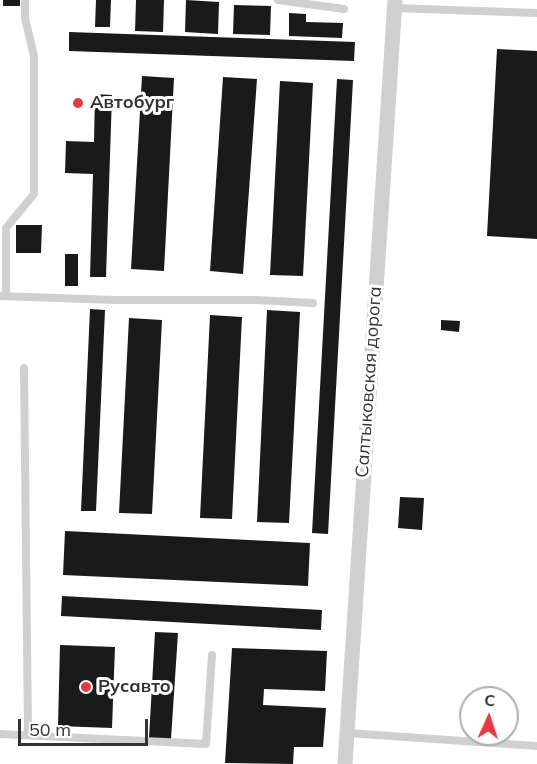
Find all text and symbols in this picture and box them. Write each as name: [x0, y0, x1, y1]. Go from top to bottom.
place label: Автобург: [90, 92, 174, 114]
marker: Автобург: [71, 96, 85, 110]
street label: Салтыковская дорога: [352, 286, 386, 478]
place label: Русавто: [98, 676, 171, 698]
marker: Русавто: [79, 680, 93, 694]
north arrow: [459, 686, 519, 746]
text: С: [484, 690, 496, 710]
scale bar: [21, 707, 152, 745]
text: 50 m: [29, 718, 71, 741]

